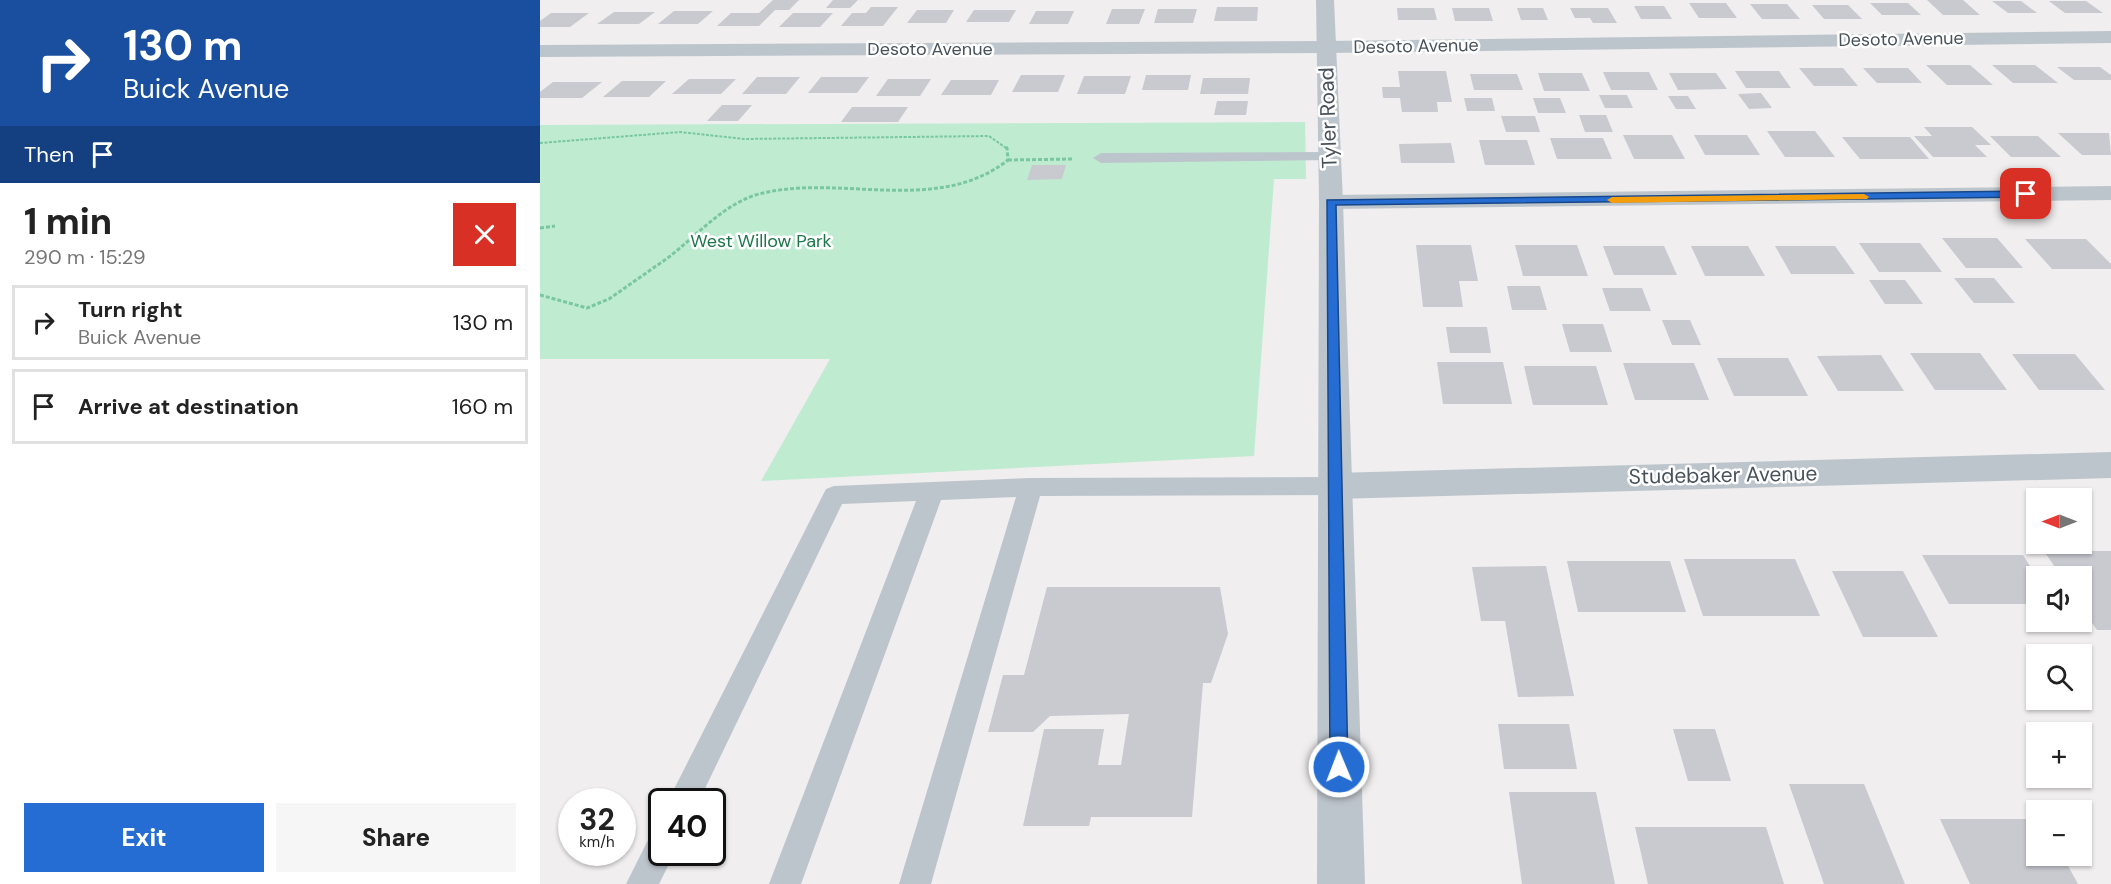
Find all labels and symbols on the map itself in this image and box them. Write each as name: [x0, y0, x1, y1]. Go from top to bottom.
street label: Desoto Avenue: [1838, 26, 1964, 52]
street label: Desoto Avenue: [1353, 33, 1479, 59]
street label: Desoto Avenue: [867, 37, 993, 61]
street label: Tyler Road: [1312, 67, 1344, 169]
pin: [2000, 168, 2051, 219]
park label: West Willow Park: [690, 229, 832, 253]
street label: Studebaker Avenue: [1628, 459, 1818, 491]
north arrow: [2026, 488, 2092, 554]
position arrow: [1307, 735, 1371, 799]
speed limit sign: 40: [648, 788, 726, 866]

